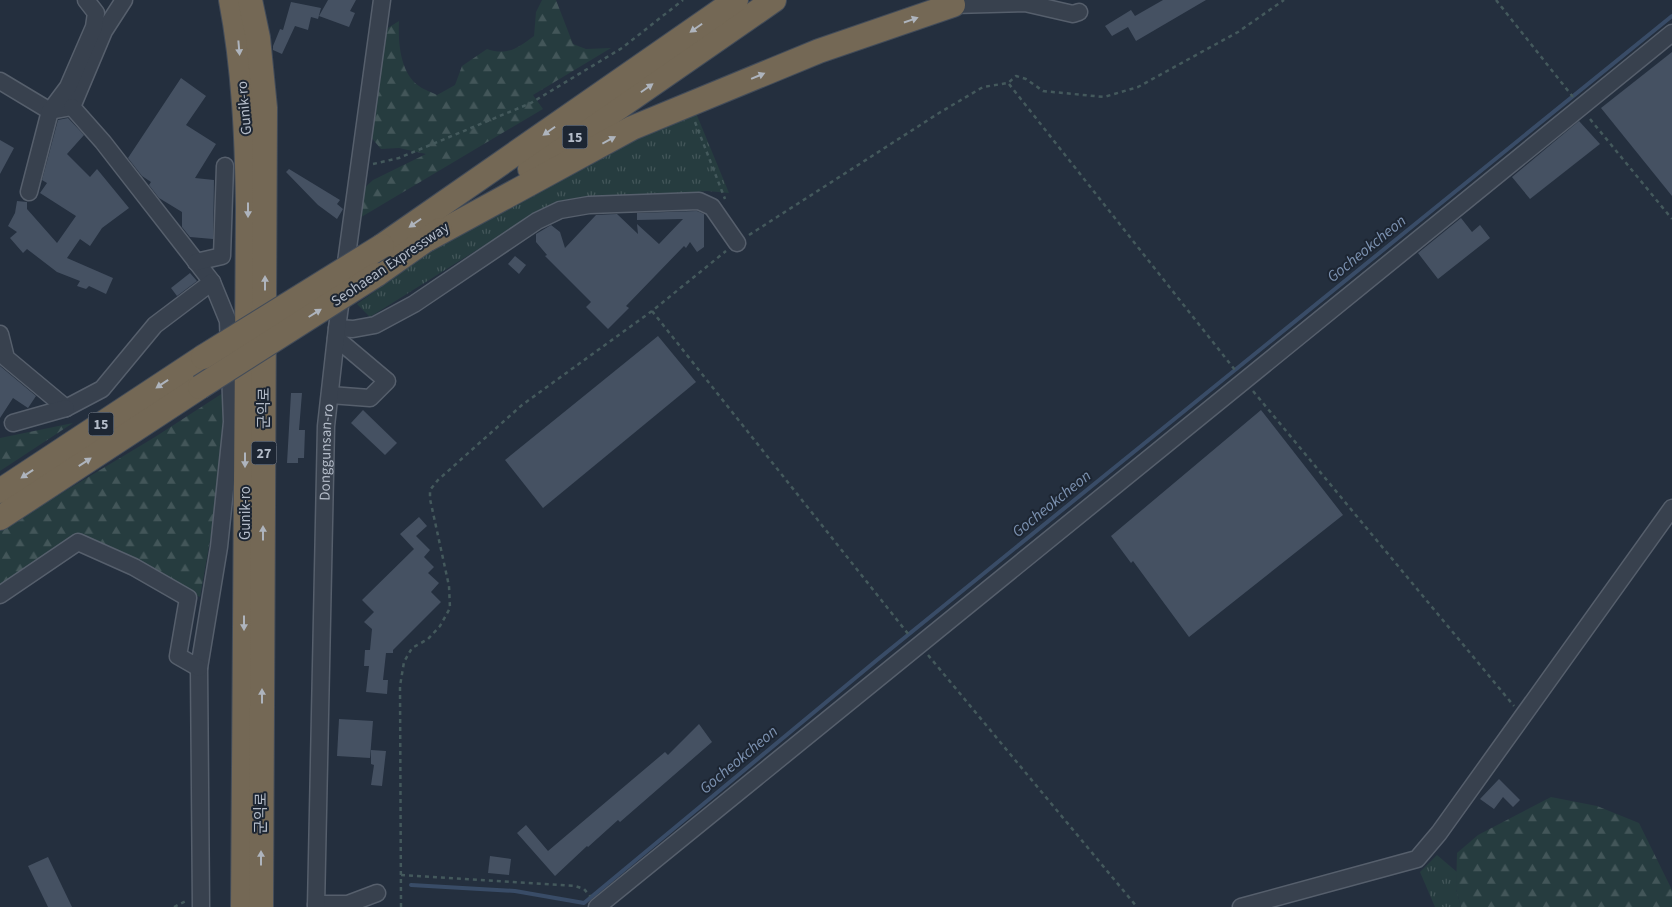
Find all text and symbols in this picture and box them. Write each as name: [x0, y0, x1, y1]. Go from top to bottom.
one-way arrow: [903, 15, 918, 23]
one-way arrow: [690, 23, 703, 33]
one-way arrow: [235, 40, 243, 56]
one-way arrow: [751, 71, 765, 79]
street label: Gunik-ro: [232, 80, 257, 136]
one-way arrow: [640, 83, 653, 93]
road number: 15: [562, 125, 588, 148]
one-way arrow: [542, 126, 555, 136]
one-way arrow: [603, 136, 616, 145]
one-way arrow: [244, 202, 252, 218]
water label: Gocheokcheon: [1322, 210, 1411, 287]
street label: Seohaean Expressway: [327, 217, 453, 312]
one-way arrow: [408, 218, 422, 228]
one-way arrow: [261, 275, 269, 291]
one-way arrow: [308, 309, 321, 318]
one-way arrow: [156, 379, 169, 389]
street label: 군익로: [254, 387, 275, 429]
street label: Donggunsan-ro: [314, 403, 339, 501]
road number: 15: [88, 412, 114, 436]
road number: 27: [252, 442, 276, 464]
one-way arrow: [241, 452, 249, 468]
one-way arrow: [78, 458, 91, 467]
water label: Gocheokcheon: [1007, 465, 1096, 542]
one-way arrow: [20, 469, 34, 478]
street label: Gunik-ro: [235, 486, 256, 540]
one-way arrow: [259, 525, 267, 541]
one-way arrow: [240, 615, 248, 631]
one-way arrow: [258, 688, 266, 704]
water label: Gocheokcheon: [695, 721, 782, 799]
street label: 군익로: [251, 792, 272, 834]
one-way arrow: [257, 850, 265, 866]

